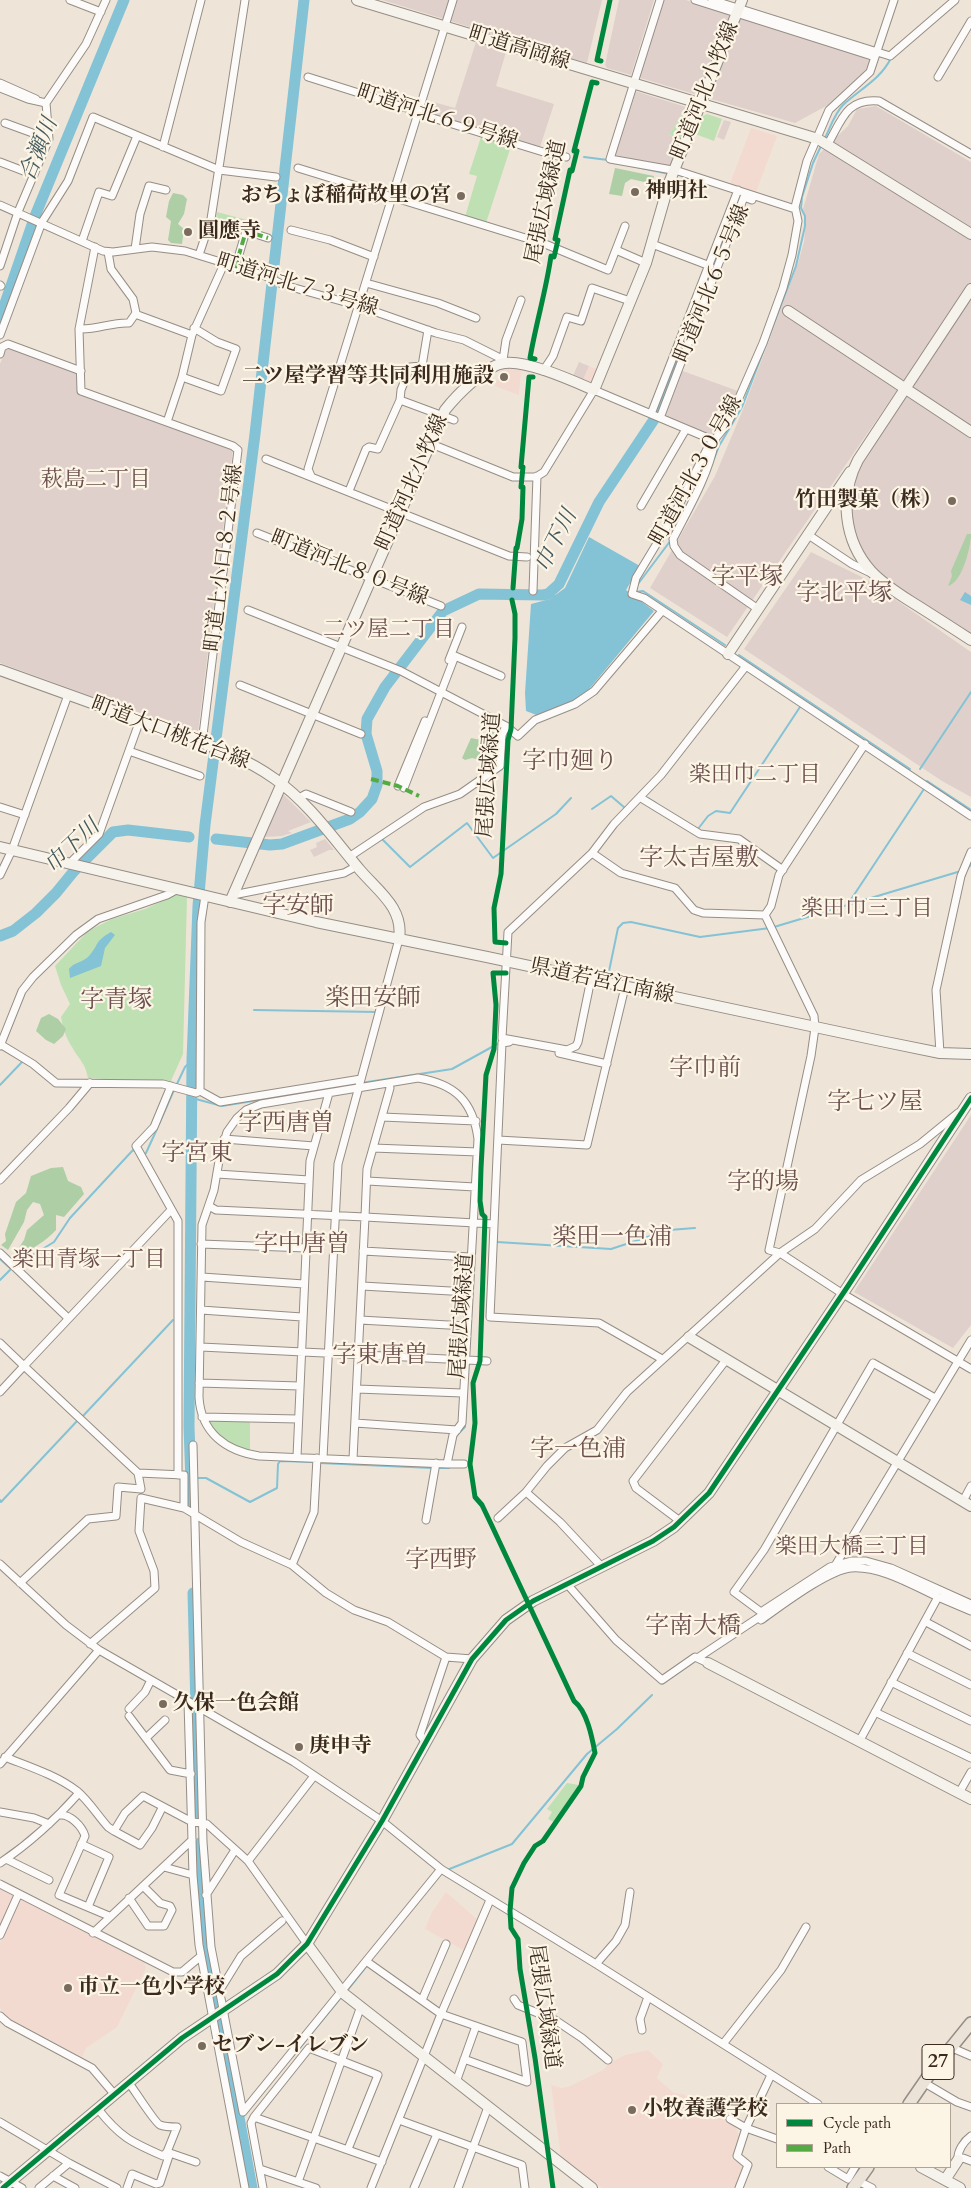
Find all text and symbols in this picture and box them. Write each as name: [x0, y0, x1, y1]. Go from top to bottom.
street label: 町道河北小牧線: [667, 18, 745, 164]
street label: 町道高岡線: [465, 22, 573, 76]
street label: 町道河北６９号線: [353, 80, 521, 156]
water label: 合瀬川: [15, 114, 65, 186]
street label: 尾張広域緑道: [522, 138, 572, 266]
place label: 神明社: [645, 179, 708, 205]
place label: おちょぼ稲荷故里の宮: [241, 183, 451, 209]
marker: 神明社: [629, 186, 641, 198]
marker: おちょぼ稲荷故里の宮: [455, 190, 467, 202]
street label: 町道河北６５号線: [670, 201, 756, 367]
place label: 圓應寺: [198, 219, 261, 245]
marker: 圓應寺: [182, 226, 194, 238]
street label: 町道河北７３号線: [213, 249, 381, 323]
place label: 二ツ屋学習等共同利用施設: [242, 364, 494, 390]
marker: 二ツ屋学習等共同利用施設: [498, 371, 510, 383]
street label: 町道河北３０号線: [645, 391, 749, 551]
street label: 町道河北小牧線: [372, 411, 454, 555]
street label: 町道上小口８２号線: [201, 463, 249, 653]
district label: 萩島二丁目: [41, 468, 151, 494]
place label: 竹田製菓（株）: [795, 488, 942, 514]
marker: 竹田製菓（株）: [946, 495, 958, 507]
water label: 巾下川: [530, 506, 584, 576]
street label: 町道河北８０号線: [266, 526, 432, 612]
district label: 字平塚: [711, 564, 783, 592]
district label: 字北平塚: [796, 580, 892, 608]
district label: 二ツ屋二丁目: [323, 618, 455, 644]
street label: 町道大口桃花台線: [87, 692, 253, 776]
street label: 尾張広域緑道: [473, 711, 507, 839]
district label: 字巾廻り: [522, 748, 618, 776]
district label: 楽田巾二丁目: [689, 763, 821, 789]
water label: 巾下川: [40, 815, 106, 879]
district label: 字太吉屋敷: [639, 845, 759, 873]
district label: 字安師: [262, 893, 334, 921]
district label: 楽田巾三丁目: [801, 897, 933, 923]
street label: 県道若宮江南線: [527, 954, 677, 1010]
district label: 楽田安師: [325, 985, 421, 1013]
district label: 字青塚: [80, 987, 152, 1015]
district label: 字巾前: [669, 1055, 741, 1083]
district label: 字七ツ屋: [827, 1089, 923, 1117]
district label: 字西唐曽: [238, 1110, 334, 1138]
district label: 字宮東: [161, 1140, 233, 1168]
district label: 字的場: [727, 1169, 799, 1197]
district label: 楽田一色浦: [552, 1224, 672, 1252]
district label: 字中唐曽: [254, 1231, 350, 1259]
district label: 楽田青塚一丁目: [12, 1248, 166, 1274]
street label: 尾張広域緑道: [446, 1252, 480, 1380]
district label: 字東唐曽: [332, 1342, 428, 1370]
district label: 字一色浦: [530, 1436, 626, 1464]
district label: 楽田大橋三丁目: [775, 1535, 929, 1561]
district label: 字西野: [405, 1547, 477, 1575]
district label: 字南大橋: [645, 1613, 741, 1641]
place label: 久保一色会館: [173, 1691, 299, 1717]
marker: 久保一色会館: [157, 1698, 169, 1710]
place label: 庚申寺: [309, 1734, 372, 1760]
marker: 庚申寺: [293, 1741, 305, 1753]
street label: 尾張広域緑道: [522, 1943, 564, 2071]
place label: 市立一色小学校: [78, 1975, 225, 2001]
marker: 市立一色小学校: [62, 1982, 74, 1994]
place label: セブン-イレブン: [212, 2033, 369, 2059]
marker: セブン-イレブン: [196, 2040, 208, 2052]
road number: 27: [922, 2044, 954, 2080]
place label: 小牧養護学校: [642, 2097, 768, 2123]
legend: [776, 2103, 951, 2168]
marker: 小牧養護学校: [626, 2104, 638, 2116]
text: Cycle path: [823, 2113, 891, 2133]
text: Path: [823, 2138, 851, 2158]

